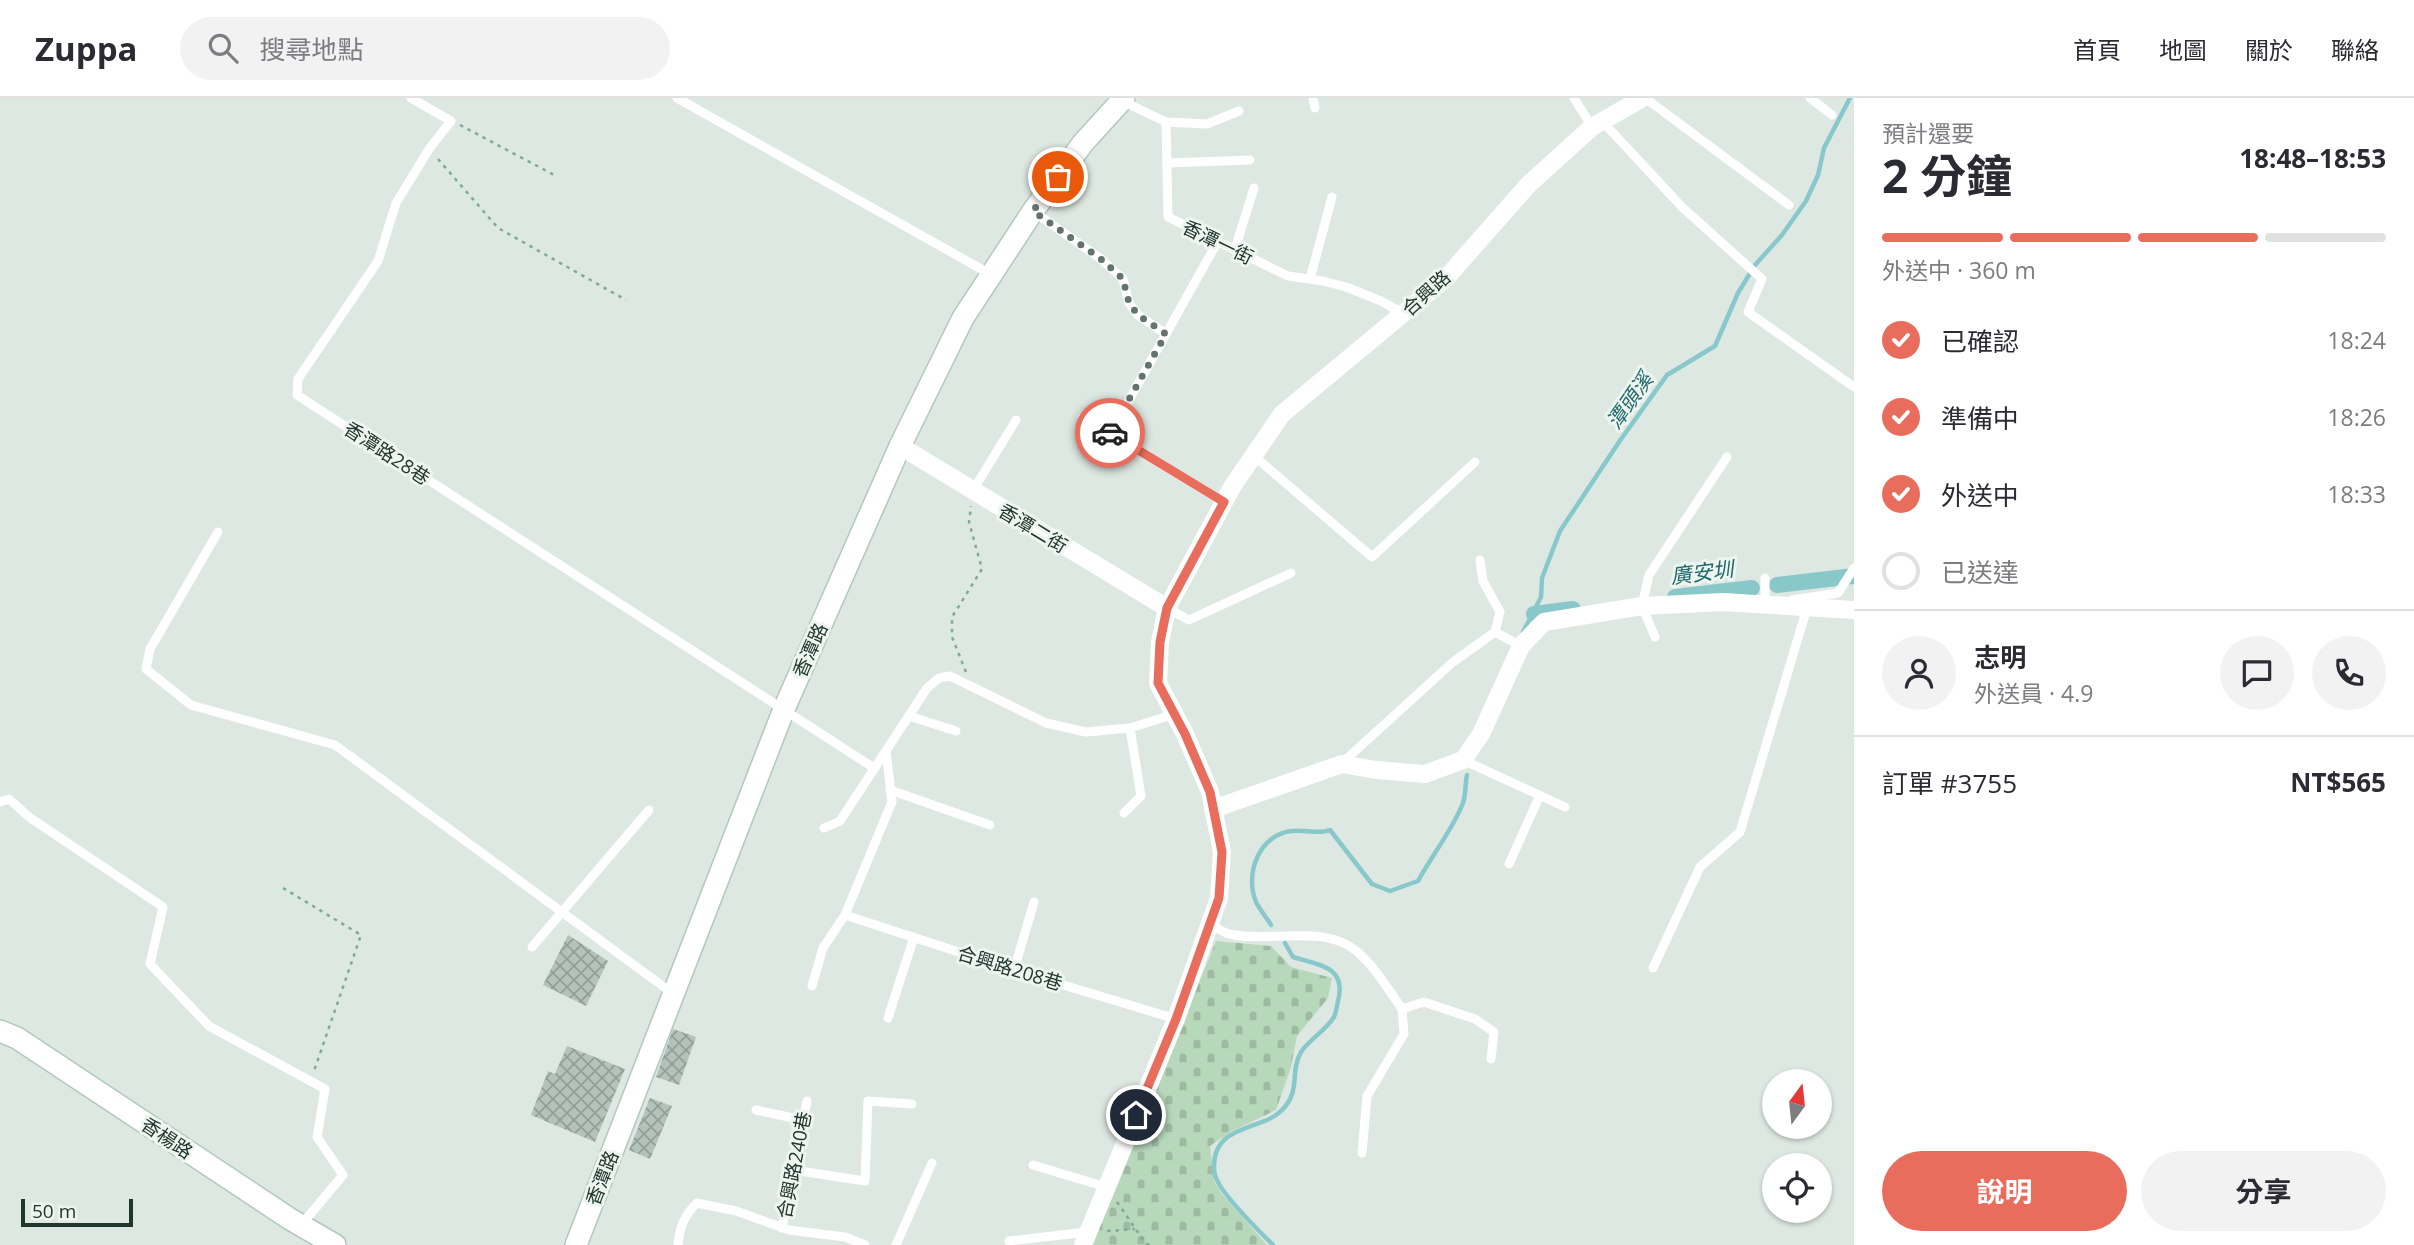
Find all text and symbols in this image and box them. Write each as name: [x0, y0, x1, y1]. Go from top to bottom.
search box: [180, 17, 670, 80]
text: Zuppa: [35, 26, 138, 71]
icon: search: [204, 29, 242, 67]
text: 搜尋地點: [260, 31, 364, 67]
text: 首頁: [2073, 33, 2121, 66]
text: 地圖: [2159, 33, 2207, 66]
text: 關於: [2245, 33, 2293, 66]
text: 聯絡: [2331, 33, 2379, 66]
text: 預計還要: [1882, 117, 1974, 149]
text: 18:48–18:53: [2239, 140, 2386, 176]
text: 2 分鐘: [1882, 144, 2012, 206]
pin: [1028, 147, 1088, 207]
icon: bag: [1039, 158, 1077, 196]
street label: 香潭一街: [1178, 214, 1258, 270]
text: 外送中 · 360 m: [1882, 254, 2036, 286]
street label: 合興路: [1396, 264, 1456, 322]
icon: check: [1882, 321, 1920, 359]
text: 已確認: [1941, 323, 2019, 359]
text: 18:24: [2327, 324, 2386, 356]
water label: 潭頭溪: [1600, 364, 1660, 434]
courier: [1075, 398, 1145, 468]
icon: check: [1882, 398, 1920, 436]
text: 準備中: [1941, 400, 2019, 436]
text: 18:26: [2327, 401, 2386, 433]
icon: car: [1091, 414, 1129, 452]
street label: 香潭路28巷: [339, 415, 435, 491]
icon: check: [1882, 475, 1920, 513]
text: 外送中: [1941, 477, 2019, 513]
text: 18:33: [2327, 478, 2386, 510]
street label: 香潭二街: [994, 497, 1072, 559]
water label: 廣安圳: [1669, 554, 1738, 590]
text: 已送達: [1941, 554, 2019, 590]
street label: 香潭路: [787, 619, 833, 681]
button: person: [1882, 636, 1956, 710]
button: chat: [2220, 636, 2294, 710]
button: phone: [2312, 636, 2386, 710]
text: 志明: [1974, 639, 2026, 675]
text: 外送員 · 4.9: [1974, 677, 2093, 709]
text: NT$565: [2290, 764, 2386, 800]
text: 訂單 #3755: [1882, 765, 2017, 801]
street label: 合興路208巷: [954, 940, 1066, 996]
north arrow: [1762, 1069, 1832, 1139]
map controls: [1762, 1069, 1832, 1223]
pin: [1106, 1085, 1166, 1145]
icon: home: [1117, 1096, 1155, 1134]
street label: 合興路240巷: [771, 1109, 817, 1221]
street label: 香楊路: [136, 1111, 198, 1165]
street label: 香潭路: [580, 1147, 624, 1209]
button: 說明: [1882, 1151, 2127, 1231]
button: 分享: [2141, 1151, 2386, 1231]
button: locate: [1762, 1153, 1832, 1223]
scale bar: [21, 1196, 133, 1228]
text: 50 m: [32, 1198, 76, 1224]

